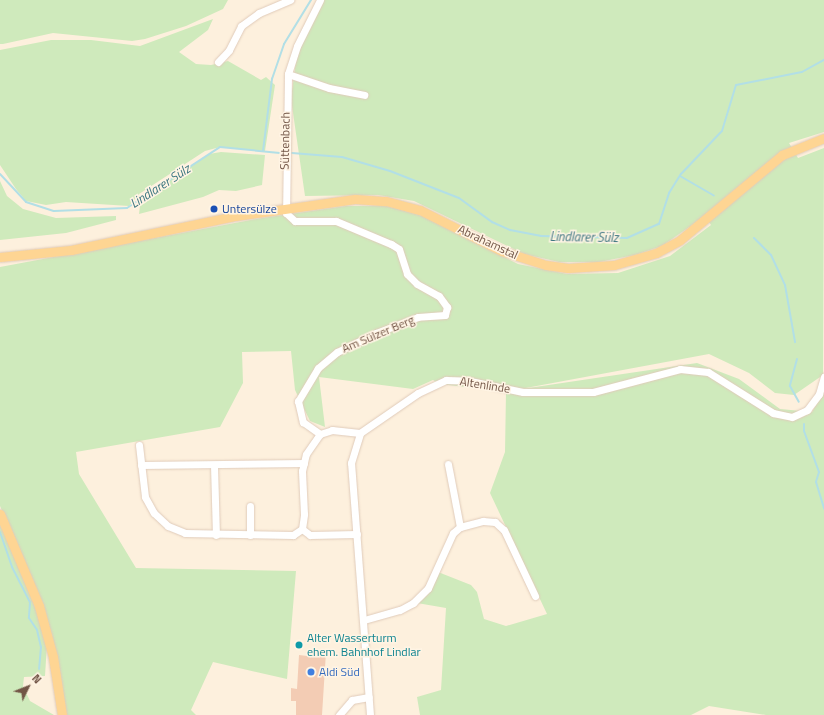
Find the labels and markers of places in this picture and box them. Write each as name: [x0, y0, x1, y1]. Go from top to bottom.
place label: Untersülze: [222, 202, 277, 216]
marker: Untersülze: [209, 204, 219, 214]
place label: Alter Wasserturm ehem. Bahnhof Lindlar: [307, 631, 421, 659]
marker: Alter Wasserturm ehem. Bahnhof Lindlar: [294, 640, 304, 650]
place label: Aldi Süd: [319, 665, 360, 679]
marker: Aldi Süd: [306, 667, 316, 677]

